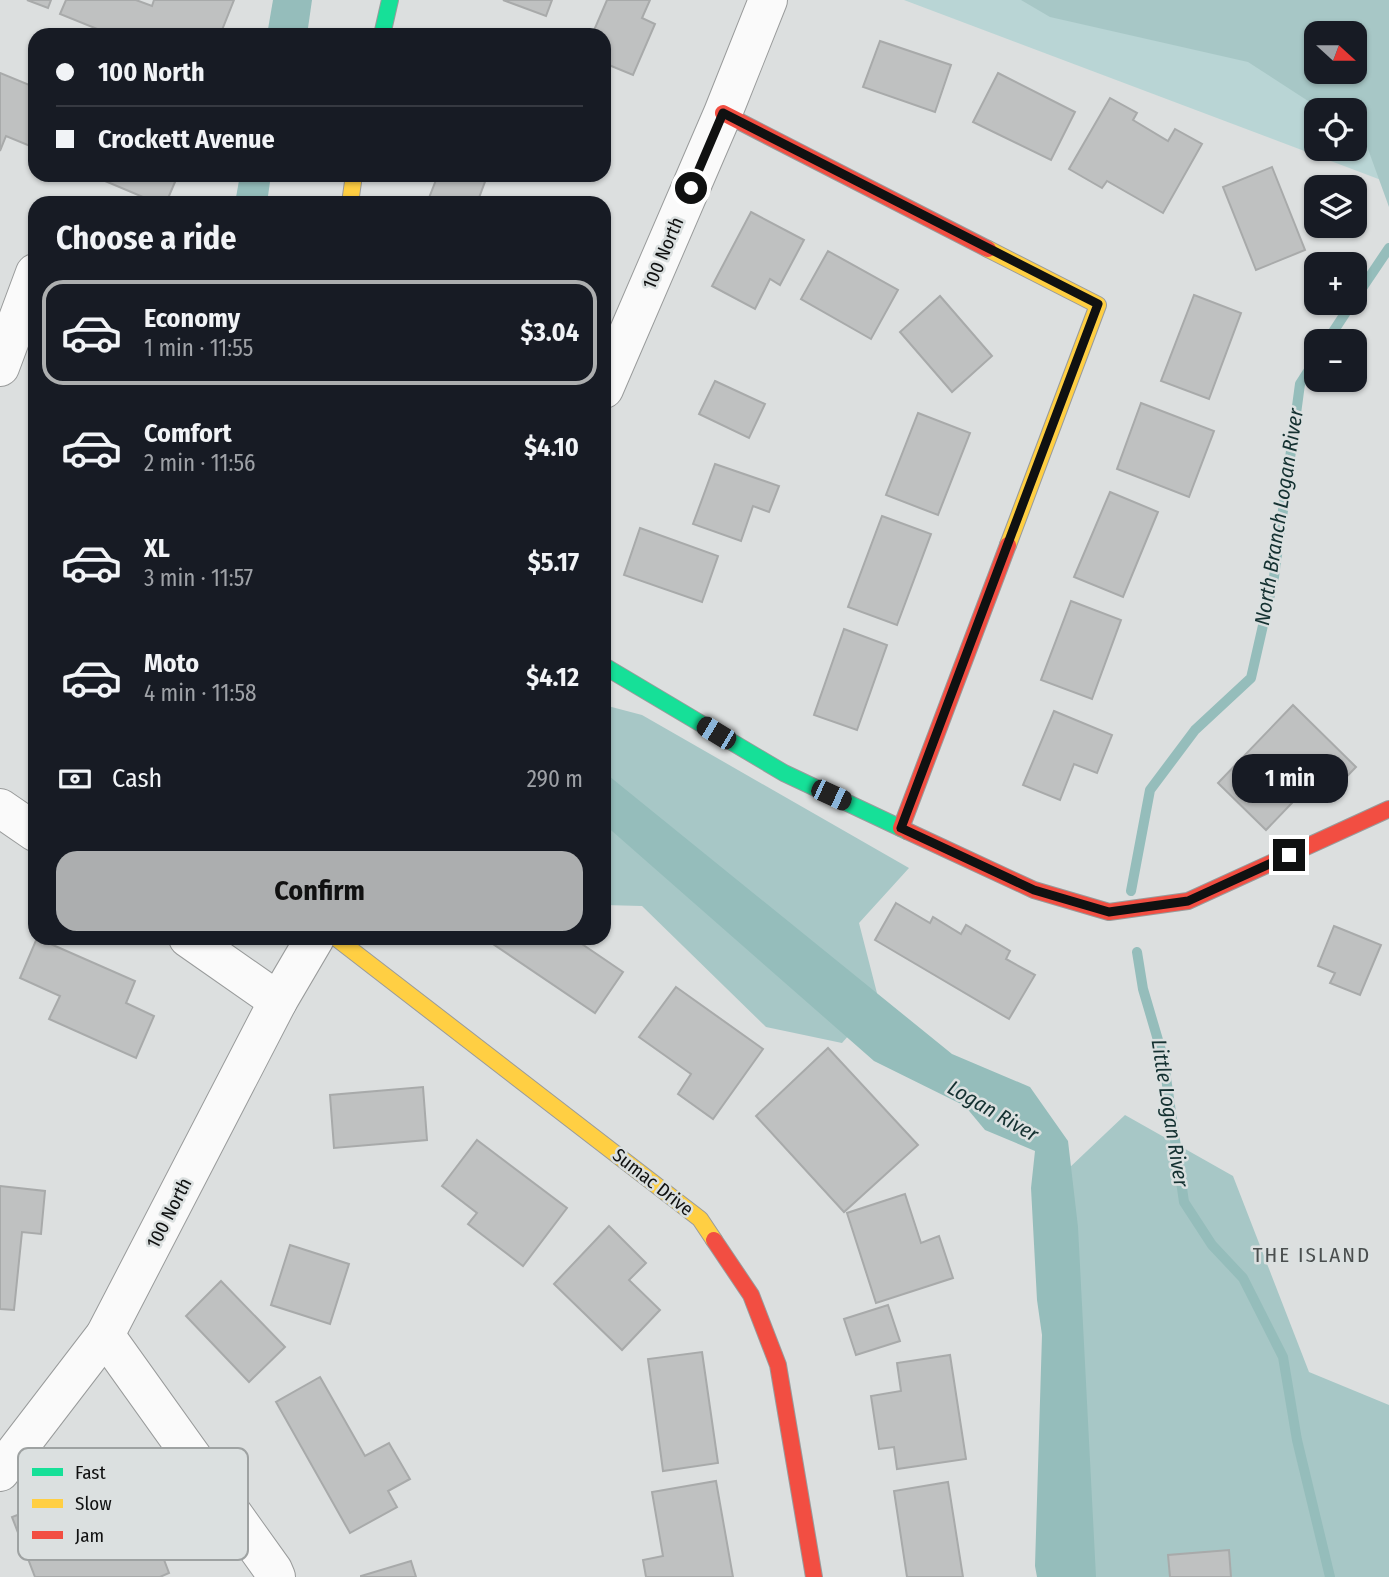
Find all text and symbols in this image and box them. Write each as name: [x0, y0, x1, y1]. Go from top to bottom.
north arrow: [1304, 21, 1367, 84]
map controls: [1304, 21, 1367, 392]
text: 100 North: [98, 57, 205, 88]
button: locate: [1304, 98, 1367, 161]
text: Crockett Avenue: [98, 124, 275, 155]
route start: [675, 172, 707, 204]
button: layers: [1304, 175, 1367, 238]
street label: 100 North: [638, 213, 688, 293]
text: Choose a ride: [56, 219, 237, 257]
button: +: [1304, 252, 1367, 315]
icon: car: [60, 301, 123, 364]
text: Economy: [144, 303, 240, 334]
text: $3.04: [521, 317, 579, 348]
button: −: [1304, 329, 1367, 392]
text: 1 min · 11:55: [144, 334, 253, 362]
water label: North Branch Logan River: [1249, 406, 1309, 627]
icon: car: [60, 416, 123, 479]
text: Comfort: [144, 418, 232, 449]
text: $4.10: [524, 432, 579, 463]
text: 2 min · 11:56: [144, 449, 255, 477]
icon: car: [60, 531, 123, 594]
text: XL: [144, 533, 170, 564]
text: $5.17: [528, 547, 579, 578]
text: 3 min · 11:57: [144, 564, 253, 592]
icon: car: [60, 646, 123, 709]
text: Moto: [144, 648, 199, 679]
text: $4.12: [526, 662, 579, 693]
text: 4 min · 11:58: [144, 679, 256, 707]
car: [693, 713, 740, 753]
callout: 1 min: [1231, 754, 1347, 802]
icon: cash: [56, 760, 94, 798]
text: Cash: [112, 763, 162, 794]
text: 1 min: [1265, 764, 1315, 792]
text: 290 m: [527, 765, 583, 793]
car: [808, 777, 855, 813]
route end: [1273, 839, 1305, 871]
button: Confirm: [56, 851, 583, 931]
water label: Little Logan River: [1146, 1037, 1195, 1189]
water label: Logan River: [943, 1075, 1044, 1148]
street label: Sumac Drive: [608, 1143, 698, 1221]
street label: 100 North: [141, 1174, 197, 1252]
district label: THE ISLAND: [1253, 1242, 1371, 1268]
legend: [18, 1448, 248, 1560]
text: Fast: [75, 1461, 106, 1484]
text: Slow: [75, 1492, 112, 1515]
text: Jam: [75, 1524, 104, 1547]

